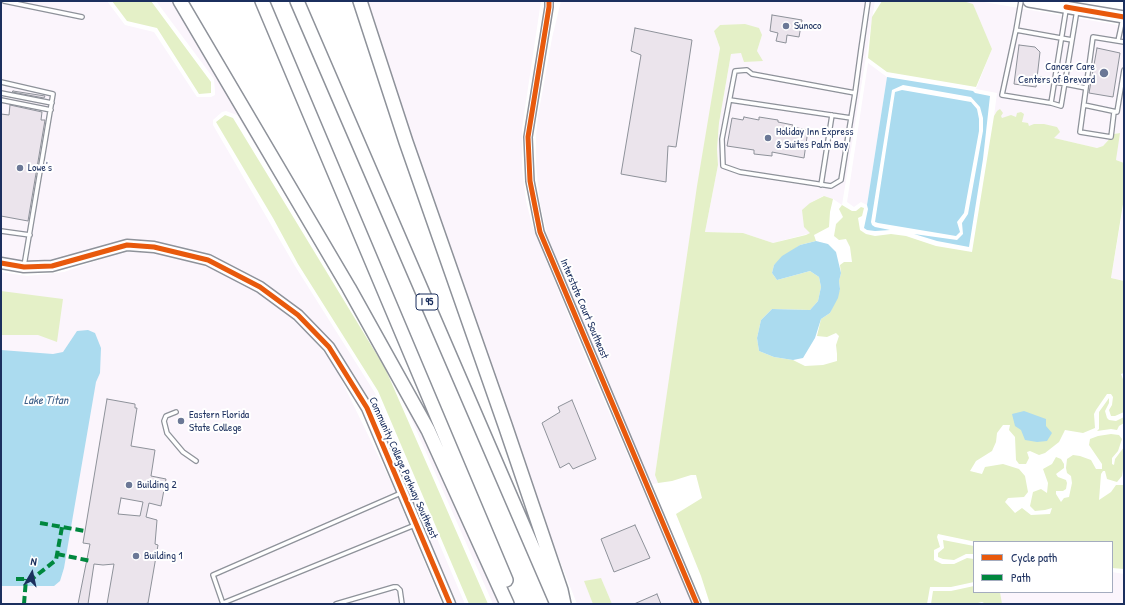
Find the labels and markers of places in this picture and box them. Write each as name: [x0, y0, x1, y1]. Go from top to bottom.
place label: Sunoco: [794, 19, 822, 33]
marker: Sunoco: [781, 21, 791, 31]
place label: Cancer Care Centers of Brevard: [1018, 60, 1095, 86]
marker: Cancer Care Centers of Brevard: [1098, 67, 1110, 79]
place label: Holiday Inn Express & Suites Palm Bay: [776, 125, 853, 151]
marker: Holiday Inn Express & Suites Palm Bay: [763, 133, 773, 143]
place label: Lowe's: [28, 161, 52, 175]
marker: Lowe's: [15, 163, 25, 173]
place label: Eastern Florida State College: [189, 408, 249, 434]
marker: Eastern Florida State College: [176, 416, 186, 426]
place label: Building 2: [137, 478, 177, 492]
marker: Building 2: [124, 480, 134, 490]
place label: Building 1: [144, 549, 183, 563]
marker: Building 1: [131, 551, 141, 561]

